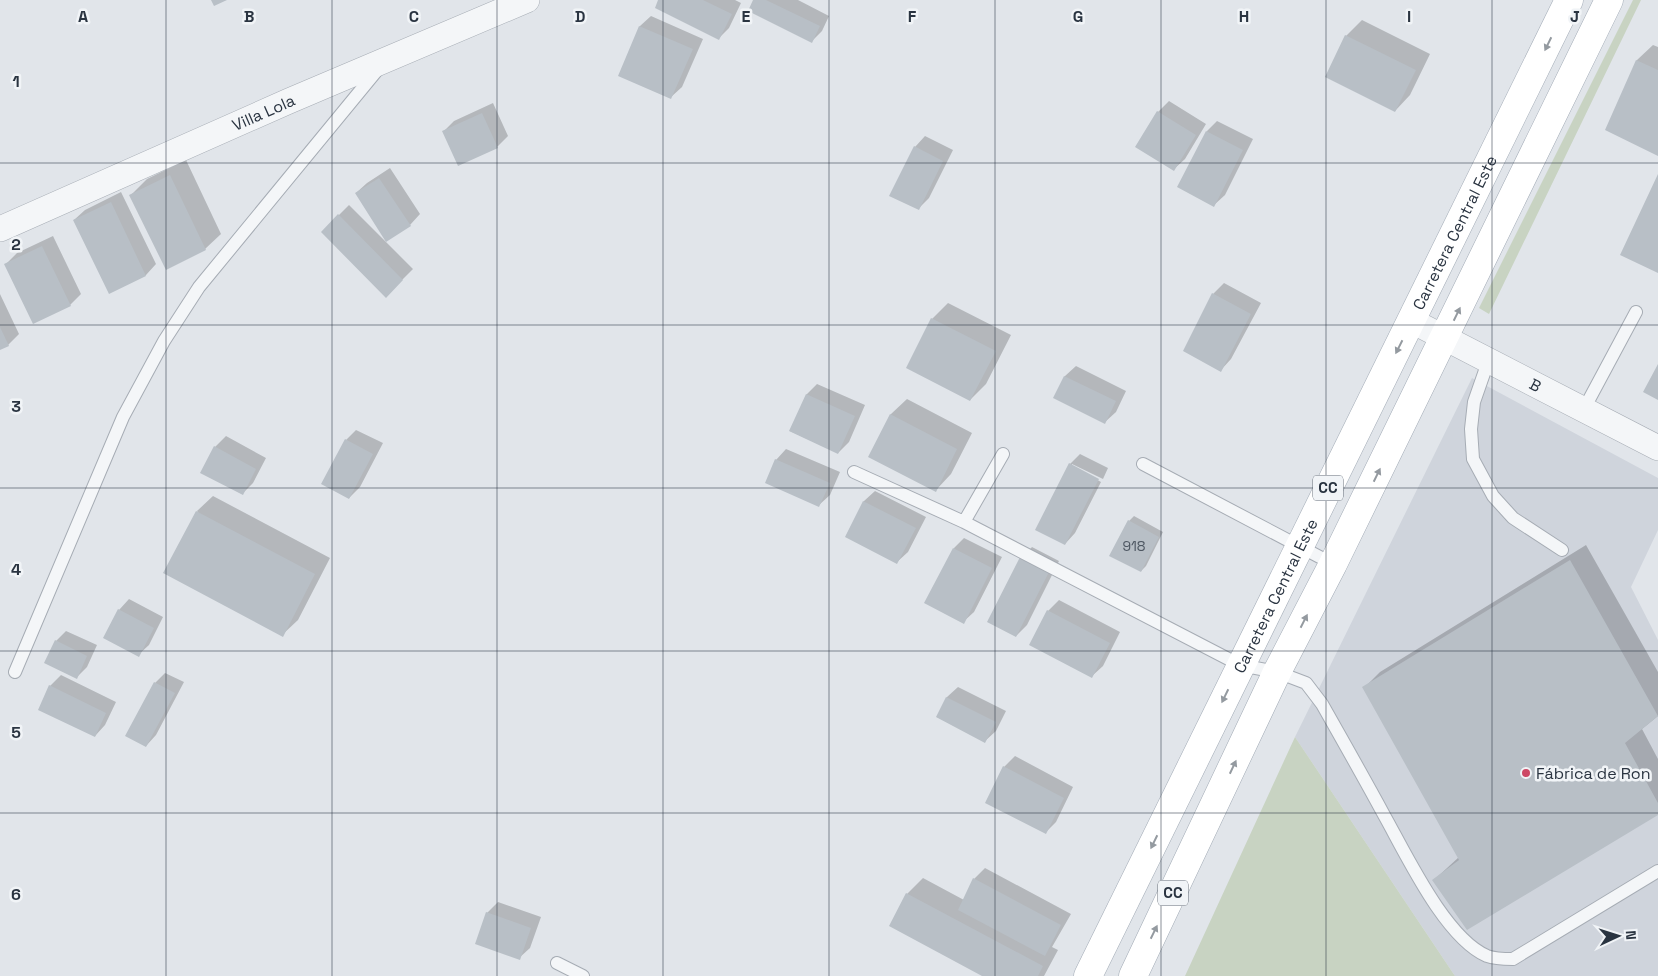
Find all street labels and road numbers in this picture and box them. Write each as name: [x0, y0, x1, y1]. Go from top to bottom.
street label: Villa Lola: [229, 90, 298, 136]
street label: Carretera Central Este: [1408, 152, 1502, 313]
street label: B: [1526, 373, 1545, 397]
road number: CC: [1313, 476, 1343, 500]
street label: Carretera Central Este: [1229, 515, 1323, 677]
road number: CC: [1158, 880, 1188, 906]

